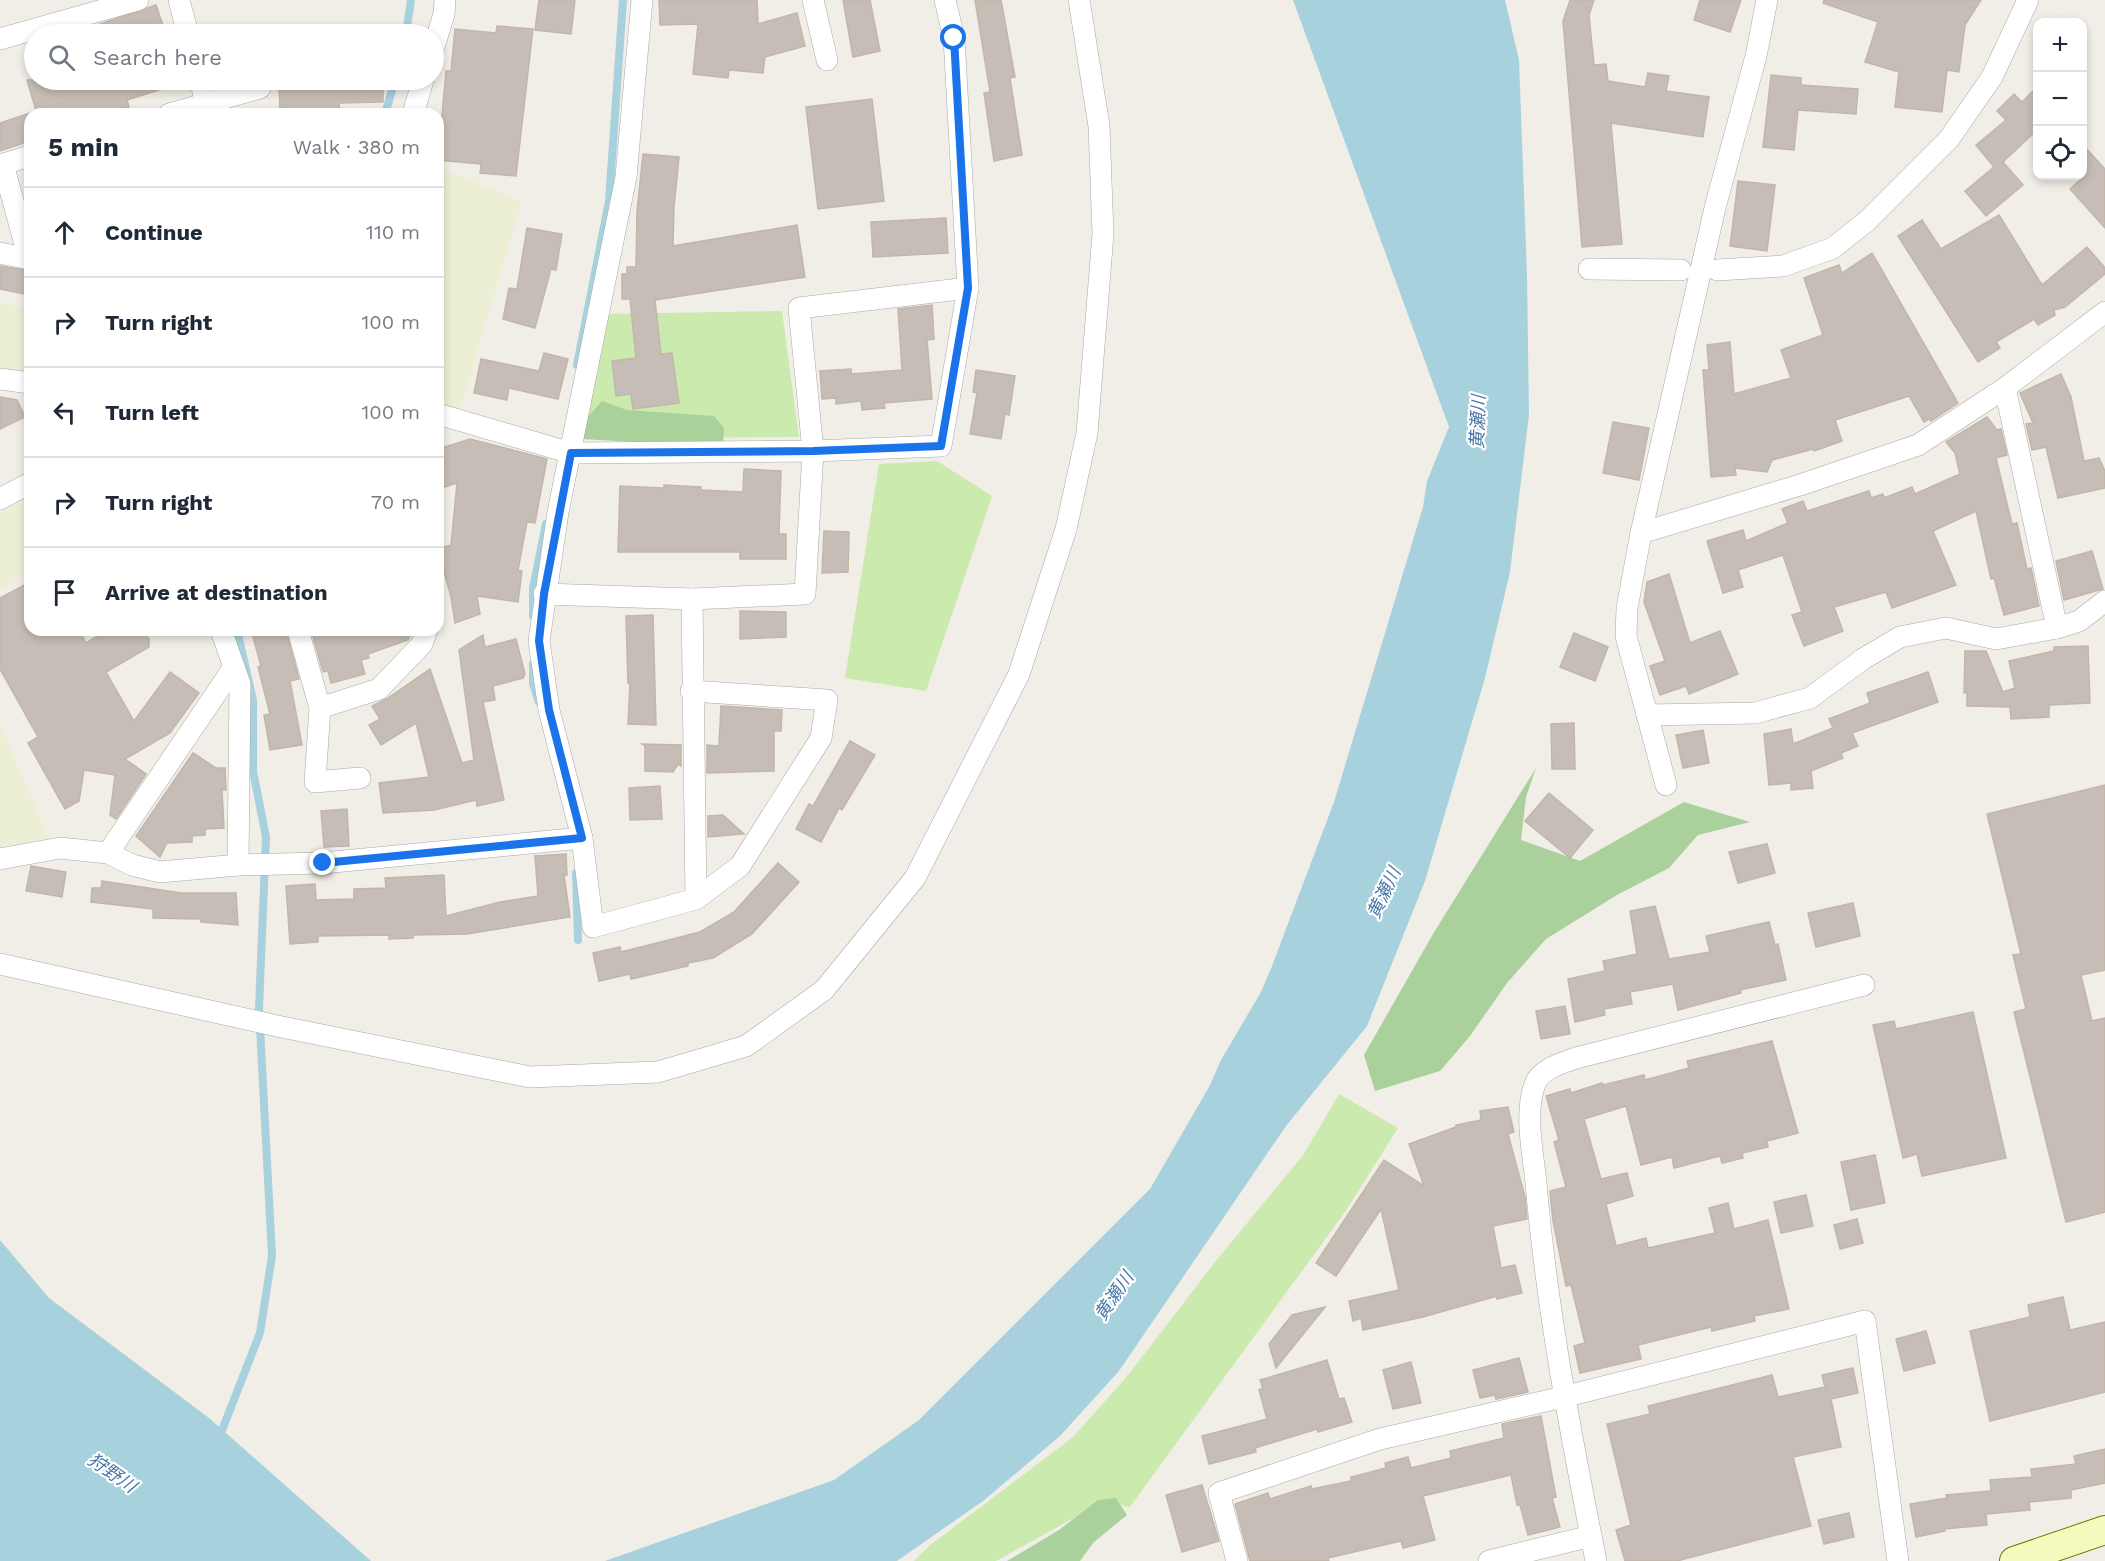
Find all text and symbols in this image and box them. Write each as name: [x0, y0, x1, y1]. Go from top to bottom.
map controls: [2033, 18, 2087, 180]
button: +: [2033, 18, 2087, 72]
search box: [24, 24, 444, 90]
route start: [940, 24, 966, 50]
icon: search: [45, 41, 78, 74]
text: Search here: [93, 45, 222, 70]
button: −: [2033, 72, 2087, 126]
button: locate: [2033, 126, 2087, 180]
text: 5 min: [48, 132, 119, 162]
text: Walk · 380 m: [293, 135, 420, 159]
icon: ahead: [48, 216, 81, 249]
text: Continue: [105, 220, 203, 245]
text: 110 m: [366, 220, 420, 244]
icon: right: [48, 306, 81, 339]
text: Turn right: [105, 310, 212, 335]
text: 100 m: [361, 310, 420, 334]
water label: 黄瀬川: [1466, 393, 1489, 449]
icon: left: [48, 396, 81, 429]
text: Turn left: [105, 400, 199, 425]
text: 100 m: [361, 400, 420, 424]
icon: right: [48, 486, 81, 519]
text: Turn right: [105, 490, 212, 515]
text: 70 m: [371, 490, 420, 514]
icon: arrive: [48, 576, 81, 609]
text: Arrive at destination: [105, 580, 328, 605]
route end: [309, 849, 335, 875]
water label: 黄瀬川: [1363, 862, 1405, 922]
water label: 黄瀬川: [1090, 1266, 1139, 1324]
water label: 狩野川: [84, 1449, 142, 1498]

